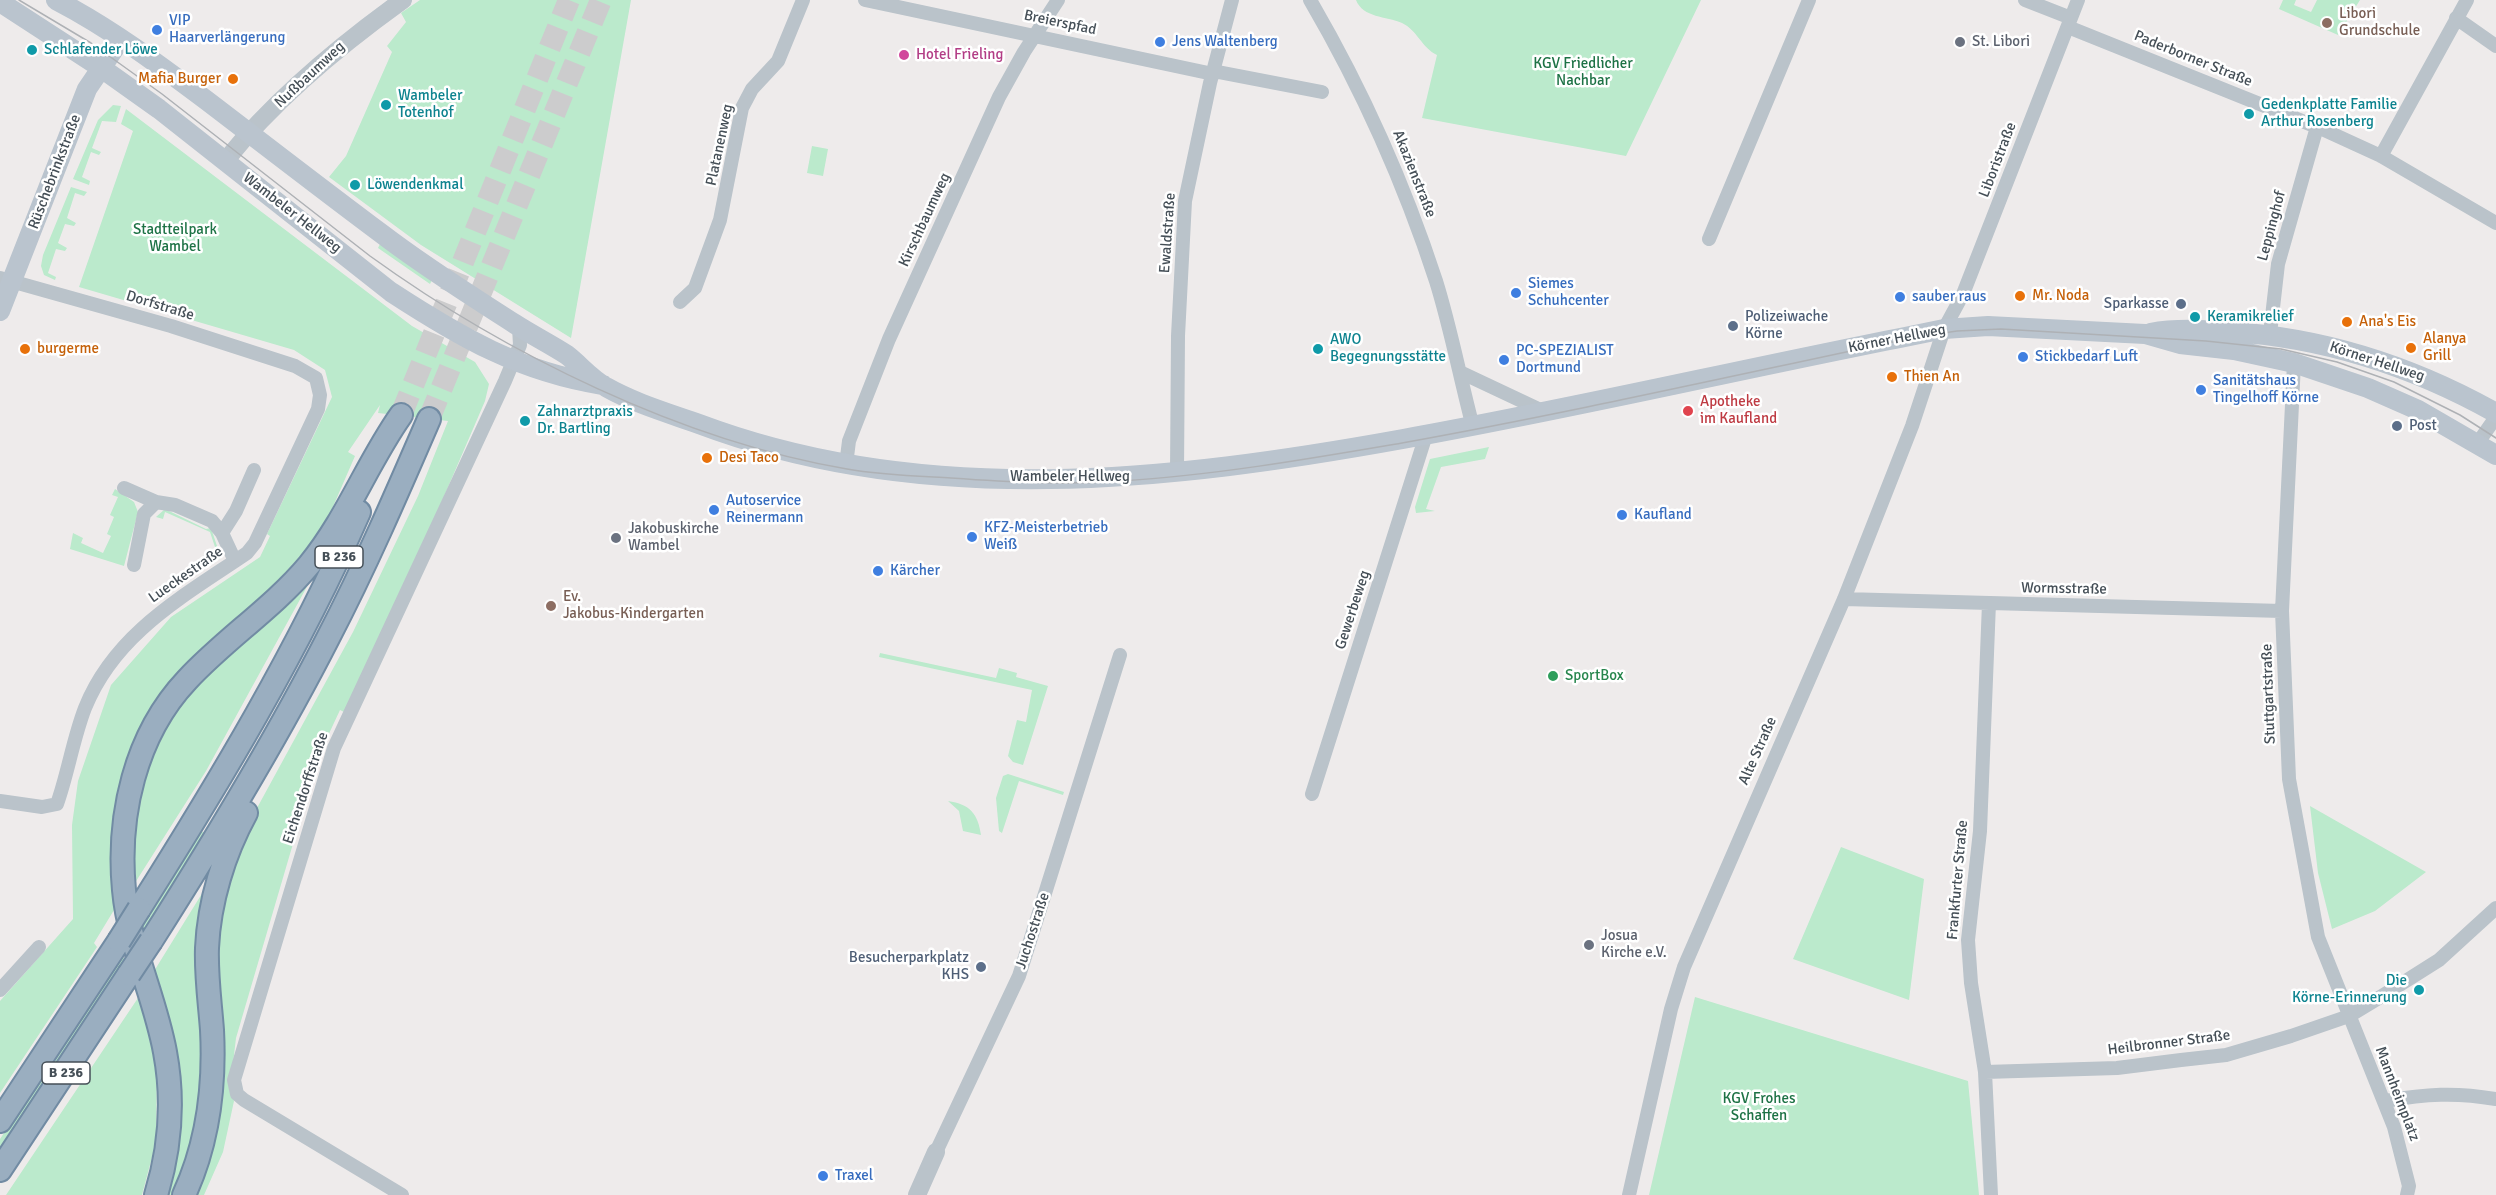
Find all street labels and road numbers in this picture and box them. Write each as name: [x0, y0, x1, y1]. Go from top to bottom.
street label: Breierspfad: [1022, 7, 1098, 39]
street label: Paderborner Straße: [2131, 27, 2255, 91]
street label: Nußbaumweg: [271, 38, 349, 112]
street label: Platanenweg: [703, 103, 737, 187]
street label: Rüschebrinkstraße: [25, 112, 85, 232]
street label: Liboristraße: [1975, 120, 2021, 200]
street label: Akazienstraße: [1388, 128, 1440, 220]
street label: Wambeler Hellweg: [239, 169, 345, 257]
street label: Kirschbaumweg: [895, 170, 955, 270]
street label: Leppinghof: [2254, 189, 2290, 263]
street label: Ewaldstraße: [1156, 192, 1180, 274]
street label: Dorfstraße: [124, 287, 196, 325]
street label: Körner Hellweg: [1847, 321, 1947, 357]
street label: Körner Hellweg: [2327, 338, 2427, 386]
street label: Wambeler Hellweg: [1010, 468, 1130, 486]
street label: Lueckestraße: [145, 543, 227, 607]
road number: B 236: [315, 546, 363, 568]
street label: Gewerbeweg: [1332, 568, 1374, 652]
street label: Wormsstraße: [2021, 579, 2107, 599]
street label: Stuttgartstraße: [2258, 643, 2280, 745]
street label: Alte Straße: [1735, 714, 1781, 788]
street label: Eichendorffstraße: [279, 730, 333, 846]
street label: Frankfurter Straße: [1944, 819, 1972, 941]
street label: Juchostraße: [1012, 890, 1054, 972]
street label: Heilbronner Straße: [2107, 1027, 2231, 1059]
street label: Mannheimplatz: [2371, 1044, 2423, 1144]
road number: B 236: [42, 1062, 90, 1084]

